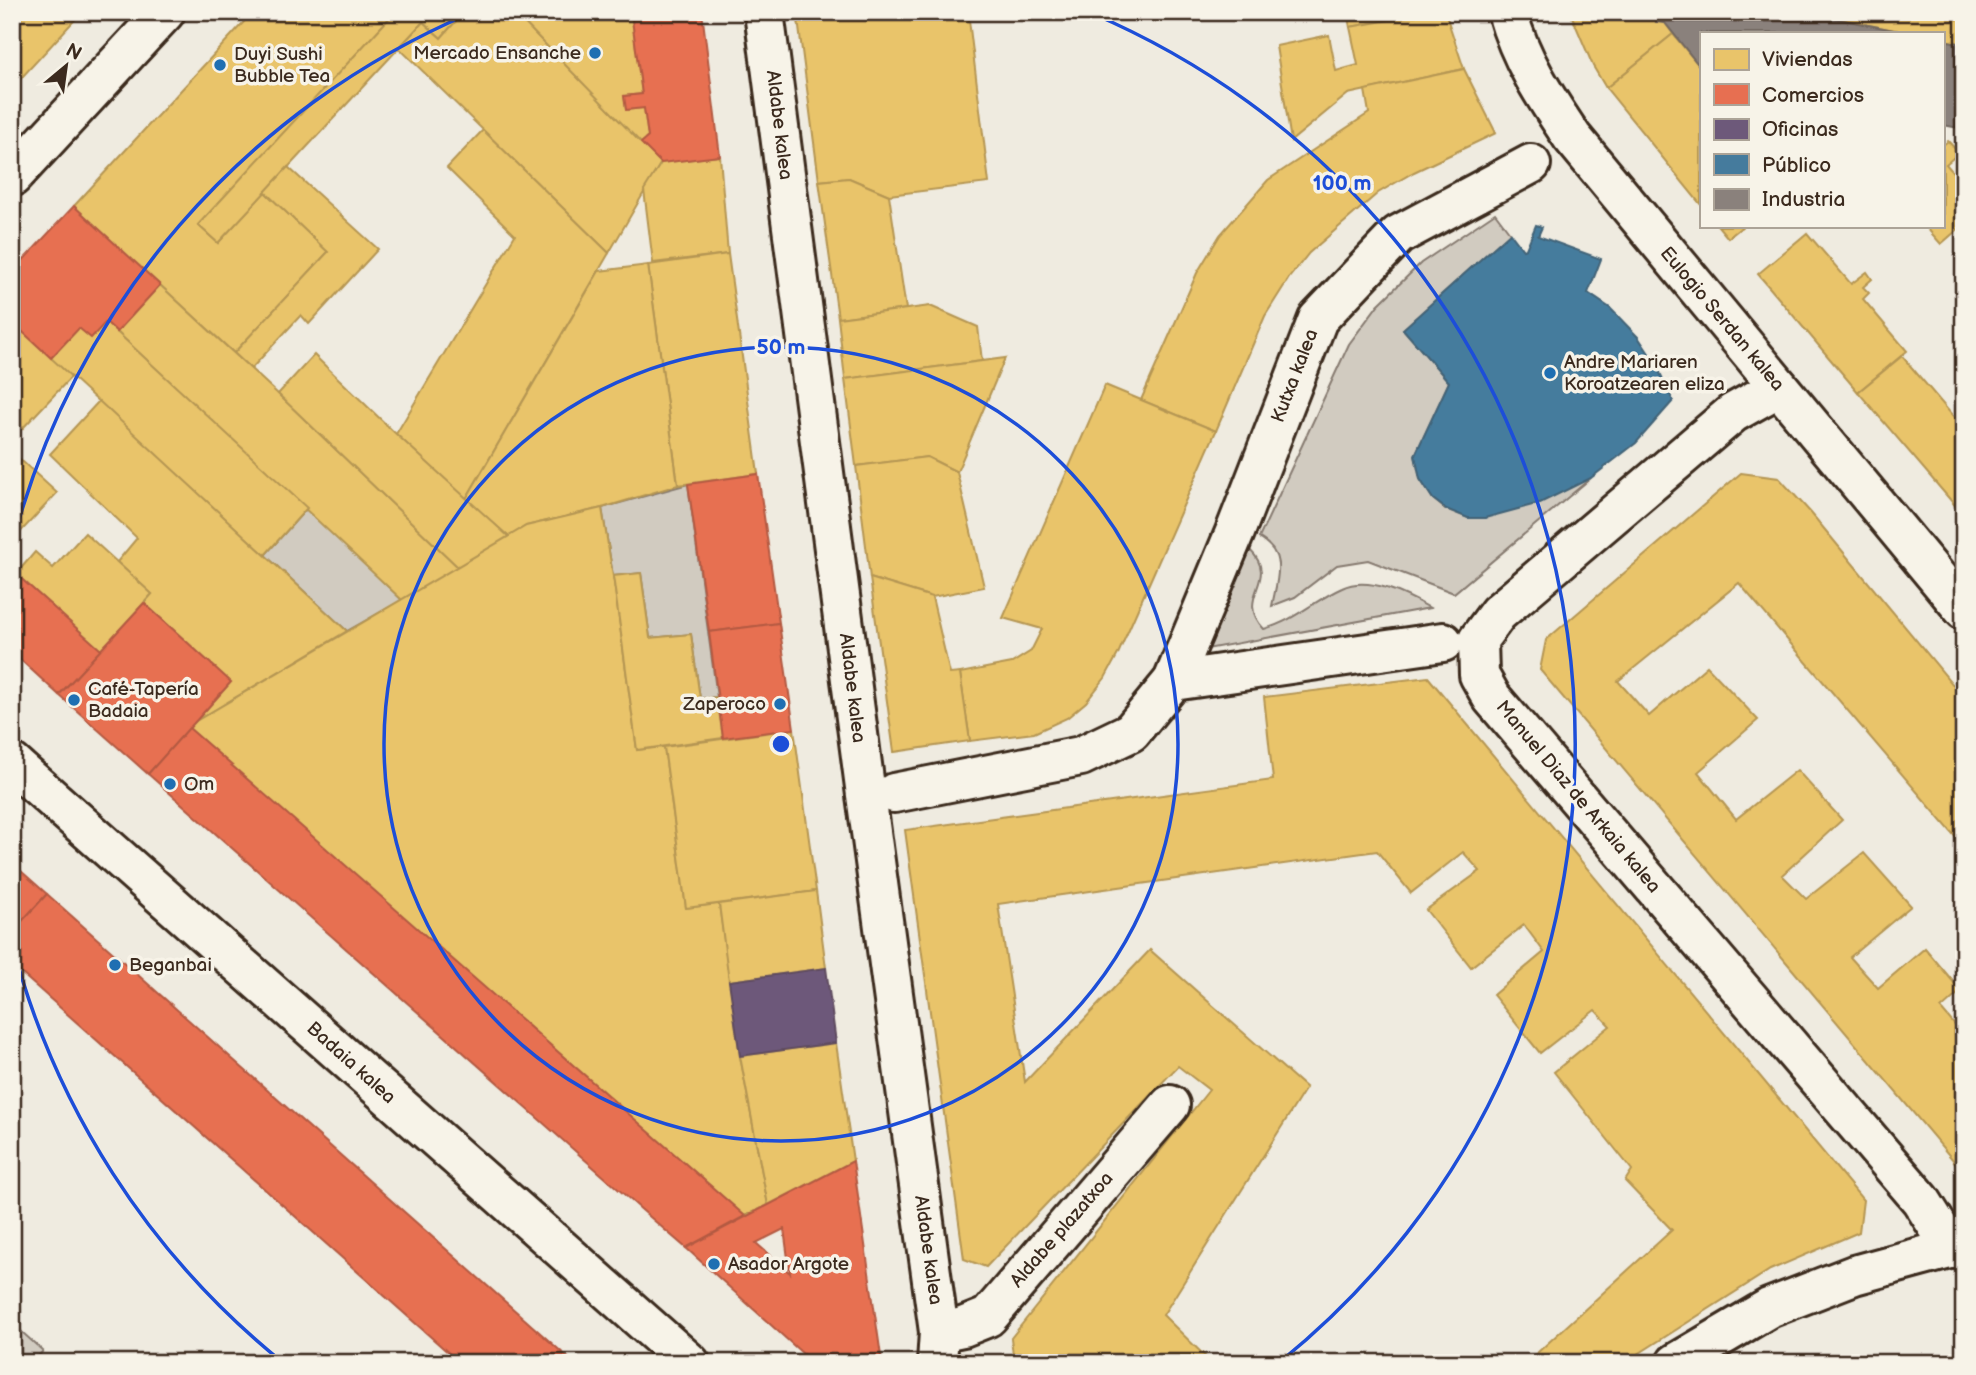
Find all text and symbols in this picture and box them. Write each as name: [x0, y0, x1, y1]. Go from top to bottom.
north arrow: [32, 32, 102, 102]
legend: [1700, 32, 1944, 228]
text: N: [62, 39, 85, 66]
place label: Mercado Ensanche: [413, 42, 581, 65]
place label: Duyi Sushi Bubble Tea: [234, 43, 330, 88]
marker: Mercado Ensanche: [587, 45, 603, 61]
text: Viviendas: [1762, 47, 1853, 72]
marker: Duyi Sushi Bubble Tea: [212, 57, 228, 73]
street label: Aldabe kalea: [761, 69, 797, 181]
text: Comercios: [1762, 83, 1864, 108]
text: Oficinas: [1762, 117, 1838, 142]
text: Público: [1762, 153, 1831, 178]
text: 100 m: [1313, 171, 1371, 196]
text: Industria: [1762, 187, 1845, 212]
street label: Eulogio Serdan kalea: [1655, 242, 1789, 396]
street label: Kutxa kalea: [1267, 326, 1323, 426]
text: 50 m: [757, 335, 805, 360]
place label: Andre Mariaren Koroatzearen eliza: [1564, 351, 1725, 396]
marker: Andre Mariaren Koroatzearen eliza: [1542, 365, 1558, 381]
street label: Aldabe kalea: [834, 632, 870, 744]
place label: Café-Tapería Badaia: [88, 678, 199, 723]
marker: Café-Tapería Badaia: [66, 692, 82, 708]
place label: Zaperoco: [682, 693, 766, 716]
marker: Zaperoco: [772, 696, 788, 712]
street label: Manuel Diaz de Arkaia kalea: [1491, 696, 1665, 898]
centre of rings: [769, 732, 793, 756]
place label: Om: [184, 773, 214, 796]
marker: Om: [162, 776, 178, 792]
place label: Beganbai: [129, 954, 212, 977]
marker: Beganbai: [107, 957, 123, 973]
street label: Badaia kalea: [302, 1017, 400, 1109]
street label: Aldabe plazatxoa: [1006, 1168, 1118, 1292]
street label: Aldabe kalea: [909, 1194, 947, 1306]
place label: Asador Argote: [728, 1253, 849, 1276]
marker: Asador Argote: [706, 1256, 722, 1272]

